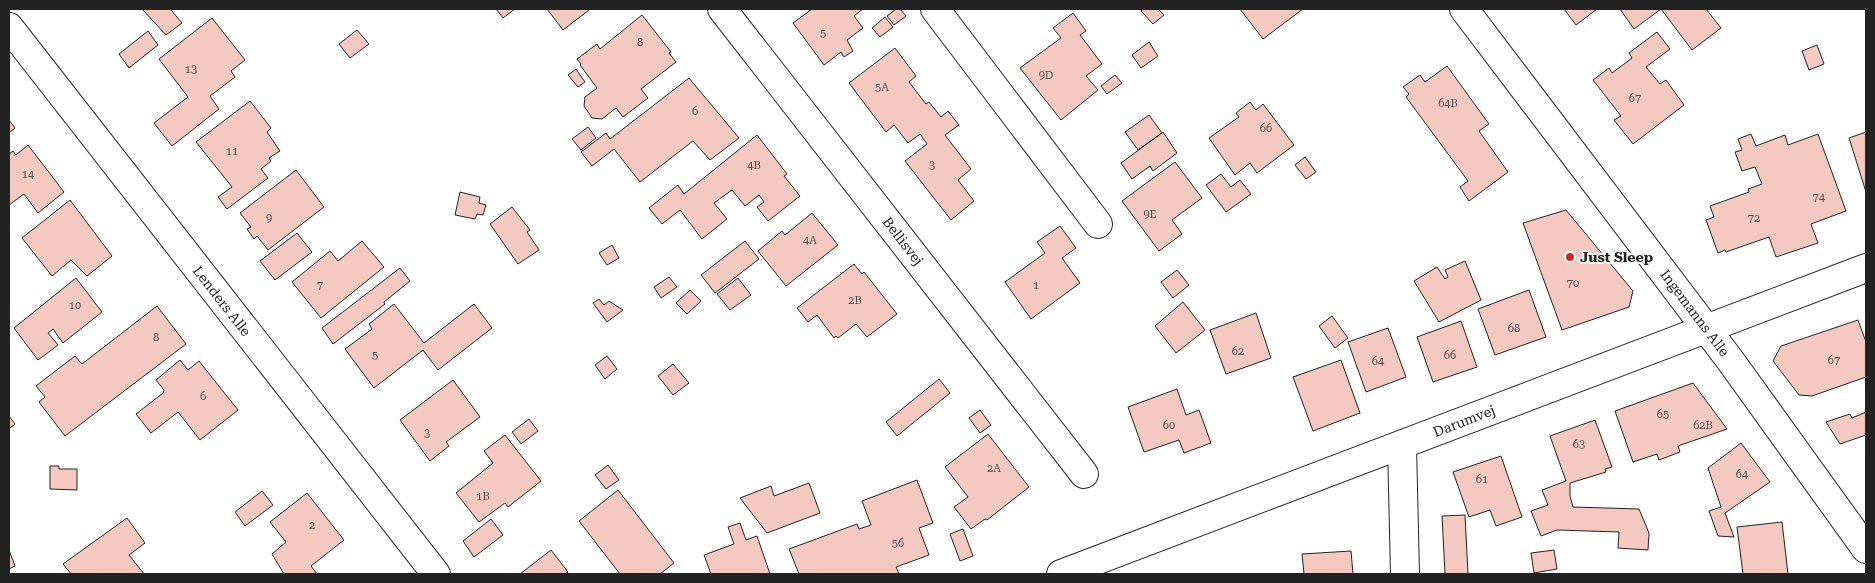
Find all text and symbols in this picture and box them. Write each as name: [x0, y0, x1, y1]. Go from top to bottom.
house number: 5: [820, 27, 826, 40]
house number: 8: [637, 36, 643, 49]
house number: 13: [185, 63, 197, 76]
house number: 9D: [1039, 69, 1053, 82]
house number: 5A: [875, 81, 889, 94]
house number: 67: [1629, 92, 1641, 105]
house number: 64B: [1438, 97, 1458, 110]
house number: 6: [692, 105, 698, 118]
house number: 66: [1260, 122, 1272, 135]
house number: 11: [226, 145, 238, 158]
house number: 4B: [747, 159, 761, 172]
house number: 3: [929, 159, 935, 172]
house number: 14: [22, 168, 35, 181]
house number: 74: [1813, 191, 1826, 204]
house number: 9E: [1143, 208, 1157, 221]
house number: 9: [266, 212, 272, 225]
house number: 72: [1748, 212, 1760, 225]
street label: Bellisvej: [879, 214, 927, 268]
house number: 4A: [803, 234, 817, 247]
place label: Just Sleep: [1580, 249, 1653, 265]
marker: Just Sleep: [1564, 251, 1576, 263]
street label: Lenders Alle: [190, 263, 254, 339]
street label: Ingemanns Alle: [1657, 266, 1733, 360]
house number: 70: [1567, 277, 1579, 290]
house number: 7: [317, 279, 323, 292]
house number: 1: [1033, 279, 1039, 292]
house number: 2B: [848, 294, 862, 307]
house number: 10: [69, 299, 81, 312]
house number: 68: [1508, 322, 1520, 335]
house number: 8: [153, 331, 159, 344]
house number: 62: [1232, 345, 1244, 358]
house number: 5: [372, 349, 378, 362]
house number: 66: [1444, 349, 1456, 362]
house number: 67: [1828, 354, 1840, 367]
house number: 64: [1372, 355, 1385, 368]
house number: 6: [200, 390, 206, 403]
street label: Darumvej: [1431, 402, 1497, 440]
house number: 65: [1657, 408, 1669, 421]
house number: 60: [1163, 419, 1175, 432]
house number: 62B: [1693, 419, 1713, 432]
house number: 3: [424, 427, 430, 440]
house number: 63: [1573, 438, 1585, 451]
house number: 2A: [987, 462, 1001, 475]
house number: 64: [1736, 468, 1749, 481]
house number: 61: [1476, 473, 1488, 486]
house number: 1B: [476, 490, 490, 503]
house number: 2: [309, 519, 315, 532]
house number: 56: [892, 537, 904, 550]

